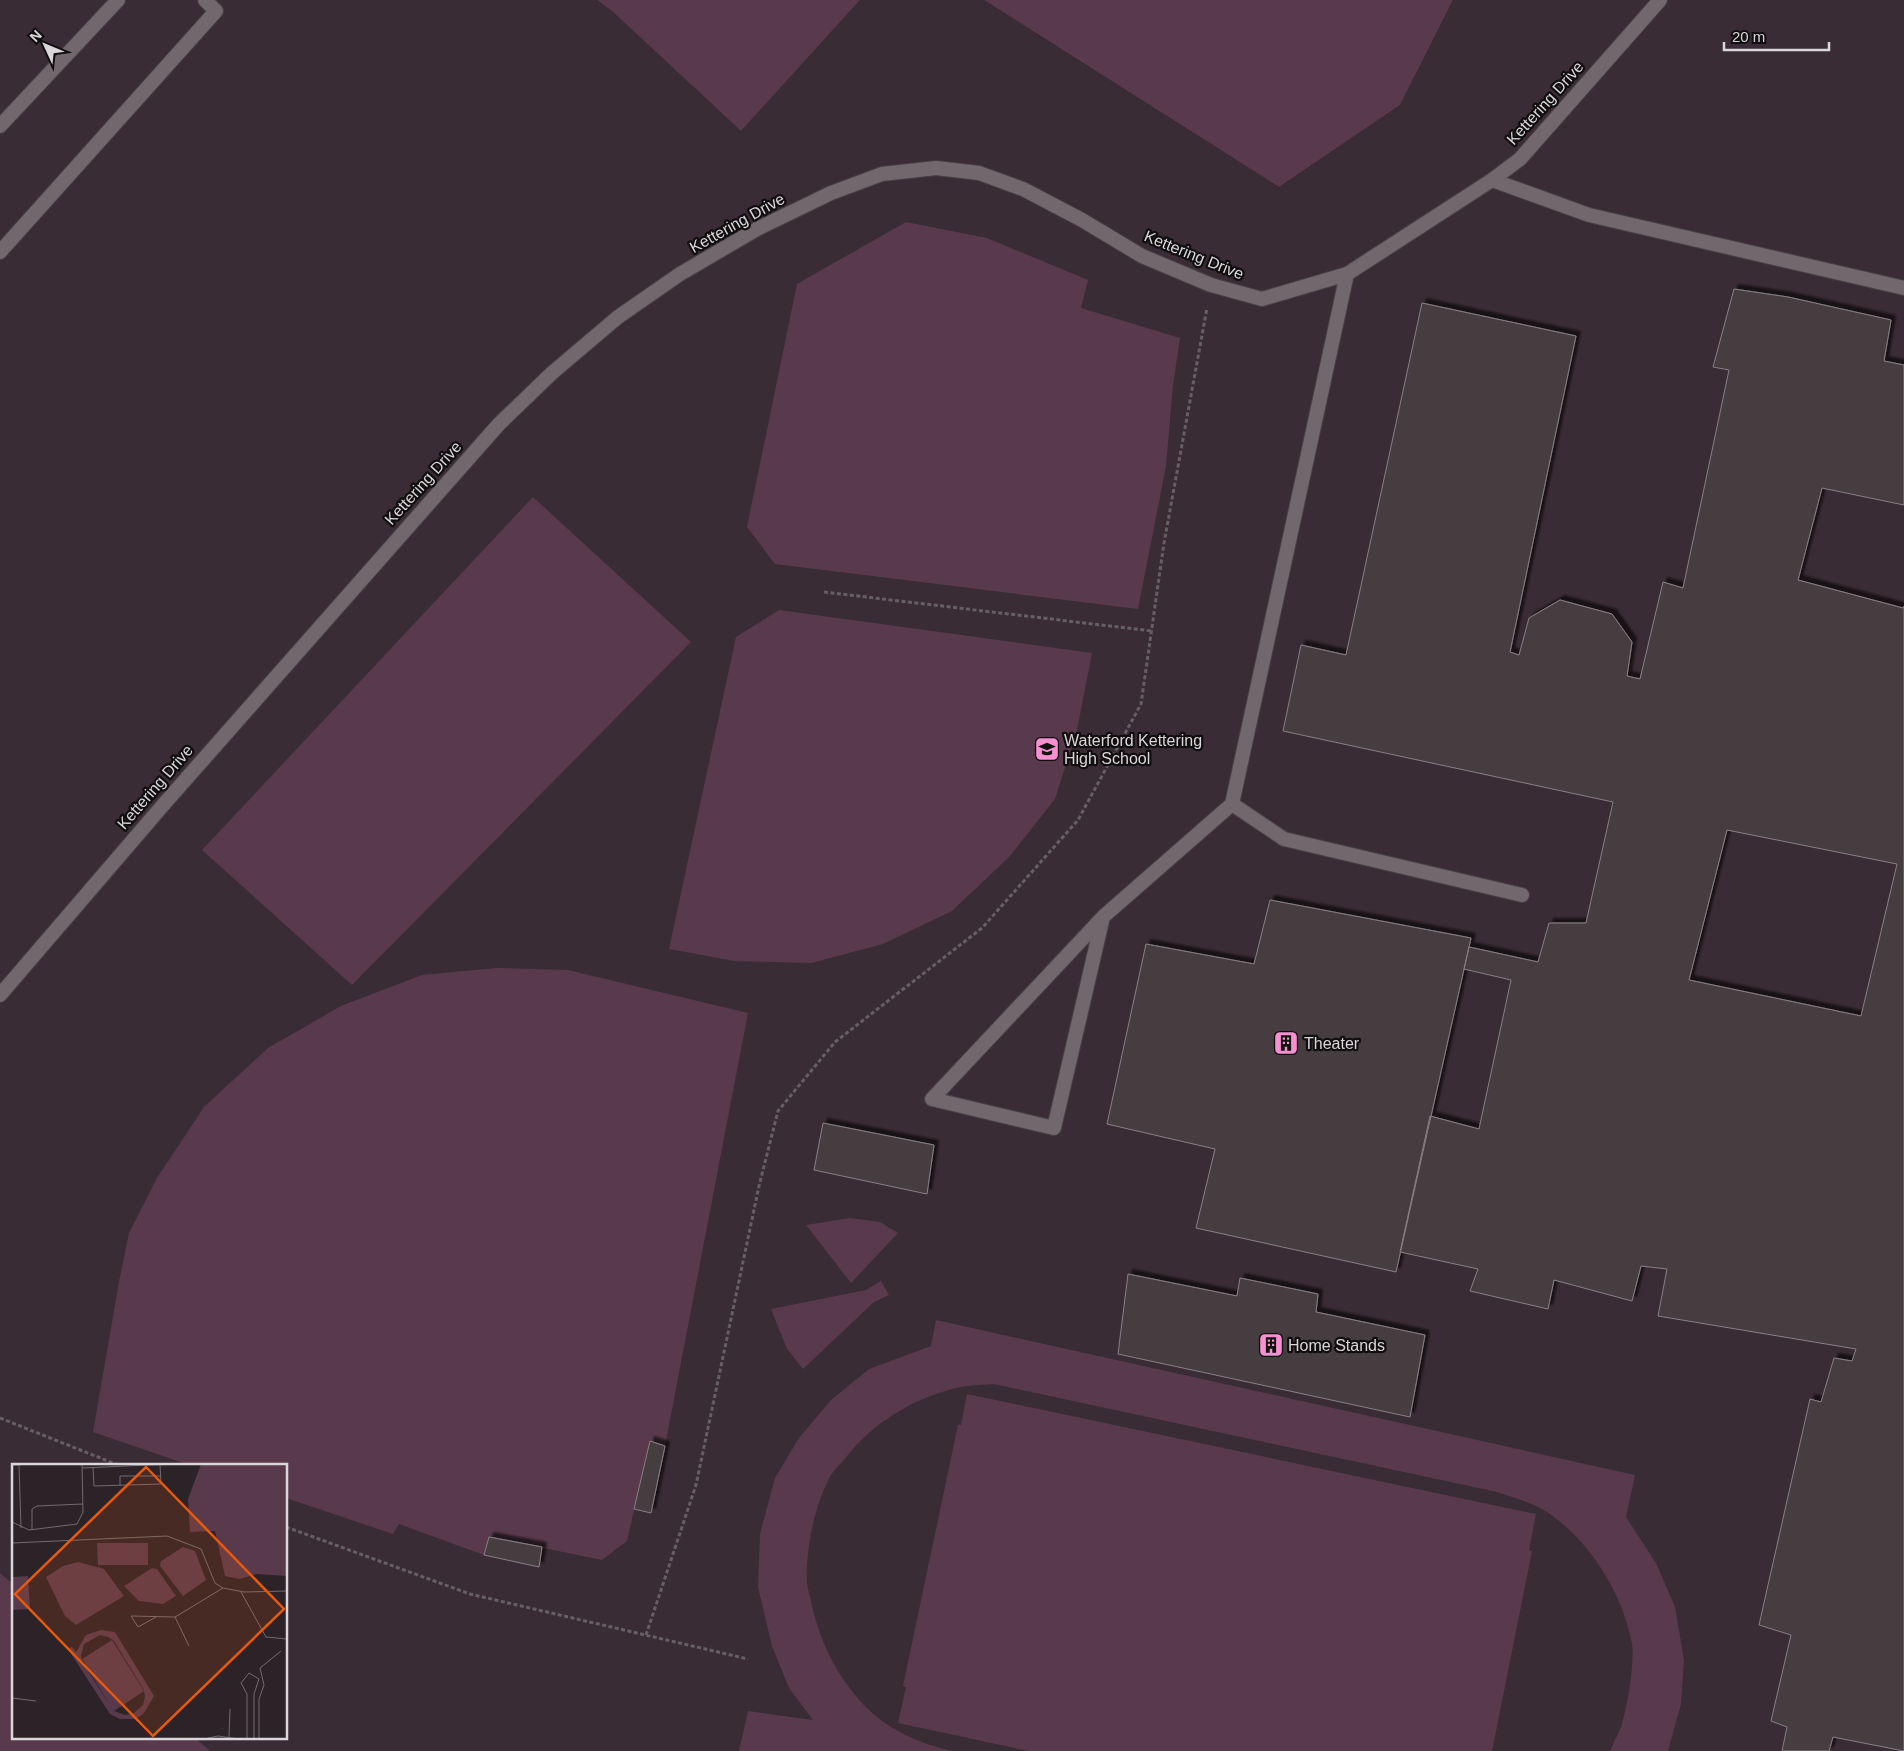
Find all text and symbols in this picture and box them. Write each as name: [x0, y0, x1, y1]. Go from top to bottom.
north arrow: [20, 20, 70, 70]
scale bar: [1724, 20, 1829, 52]
text: N: [26, 27, 45, 45]
text: 20 m: [1732, 28, 1765, 45]
street label: Kettering Drive: [1503, 58, 1587, 148]
street label: Kettering Drive: [687, 190, 787, 256]
street label: Kettering Drive: [1142, 227, 1246, 283]
street label: Kettering Drive: [381, 438, 465, 528]
place label: Waterford Kettering High School: [1064, 732, 1202, 767]
school or university icon: Waterford Kettering High School: [1034, 736, 1060, 762]
street label: Kettering Drive: [114, 741, 196, 833]
building icon: Theater: [1273, 1030, 1299, 1056]
place label: Theater: [1304, 1035, 1360, 1052]
building icon: Home Stands: [1258, 1332, 1284, 1358]
place label: Home Stands: [1288, 1337, 1385, 1354]
inset map: [12, 1464, 288, 1738]

